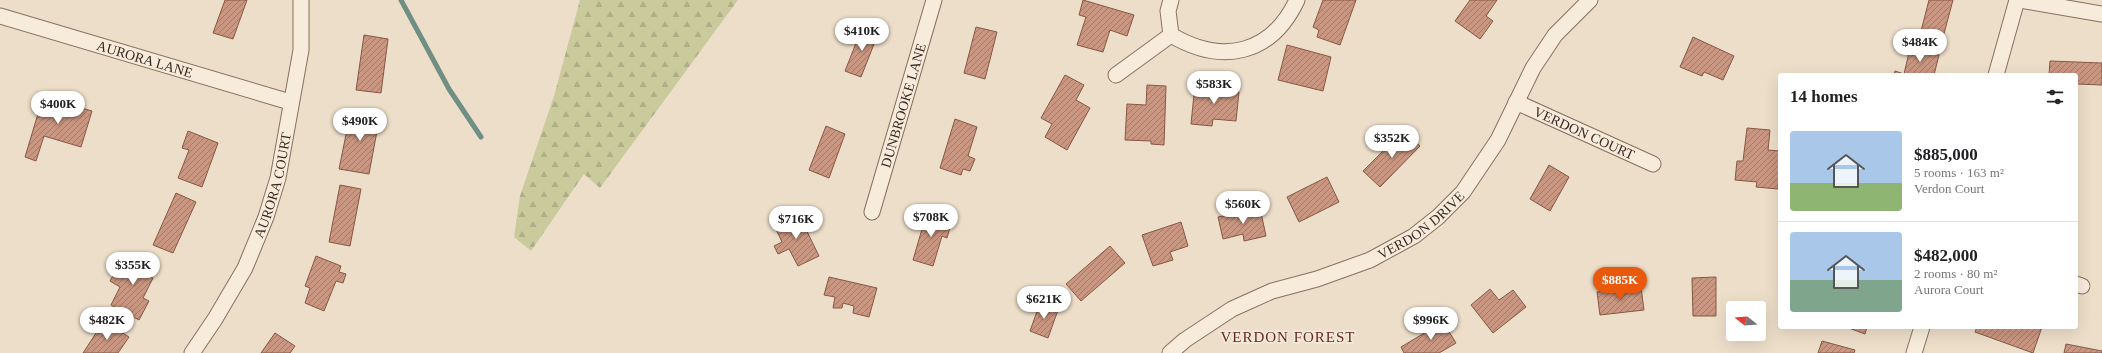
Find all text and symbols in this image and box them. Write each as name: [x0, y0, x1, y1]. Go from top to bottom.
pin: $410K: [834, 18, 890, 52]
text: $410K: [844, 23, 880, 38]
pin: $484K: [1892, 29, 1948, 63]
text: $484K: [1902, 34, 1938, 49]
street label: AURORA LANE: [95, 38, 194, 81]
street label: DUNBROOKE LANE: [878, 42, 929, 170]
pin: $583K: [1186, 71, 1242, 105]
text: $583K: [1196, 76, 1232, 91]
icon: filters: [2044, 86, 2066, 108]
text: 14 homes: [1790, 87, 1858, 106]
pin: $400K: [30, 91, 86, 125]
text: $400K: [40, 96, 76, 111]
street label: VERDON COURT: [1532, 104, 1637, 163]
pin: $490K: [332, 108, 388, 142]
text: $490K: [342, 113, 378, 128]
pin: $352K: [1364, 125, 1420, 159]
text: $352K: [1374, 130, 1410, 145]
street label: AURORA COURT: [251, 131, 294, 240]
text: $885,000: [1914, 145, 1978, 164]
icon: home: [1822, 147, 1870, 195]
text: 5 rooms · 163 m²: [1914, 165, 2004, 180]
text: Verdon Court: [1914, 181, 1984, 196]
street label: VERDON DRIVE: [1375, 188, 1468, 262]
pin: $560K: [1215, 191, 1271, 225]
text: $560K: [1225, 196, 1261, 211]
pin: $708K: [903, 204, 959, 238]
pin: $716K: [768, 206, 824, 240]
text: $708K: [913, 209, 949, 224]
text: $716K: [778, 211, 814, 226]
text: $482,000: [1914, 246, 1978, 265]
icon: home: [1822, 248, 1870, 296]
pin: $355K: [105, 252, 161, 286]
text: $355K: [115, 257, 151, 272]
text: 2 rooms · 80 m²: [1914, 266, 1997, 281]
pin: $885K: [1592, 267, 1648, 301]
text: $885K: [1602, 272, 1638, 287]
text: Aurora Court: [1914, 282, 1984, 297]
pin: $621K: [1016, 286, 1072, 320]
text: $621K: [1026, 291, 1062, 306]
north arrow: [1726, 301, 1766, 341]
map controls: [1726, 301, 1766, 341]
pin: $482K: [79, 307, 135, 341]
pin: $996K: [1403, 307, 1459, 341]
text: $482K: [89, 312, 125, 327]
text: $996K: [1413, 312, 1449, 327]
district label: VERDON FOREST: [1220, 329, 1356, 345]

